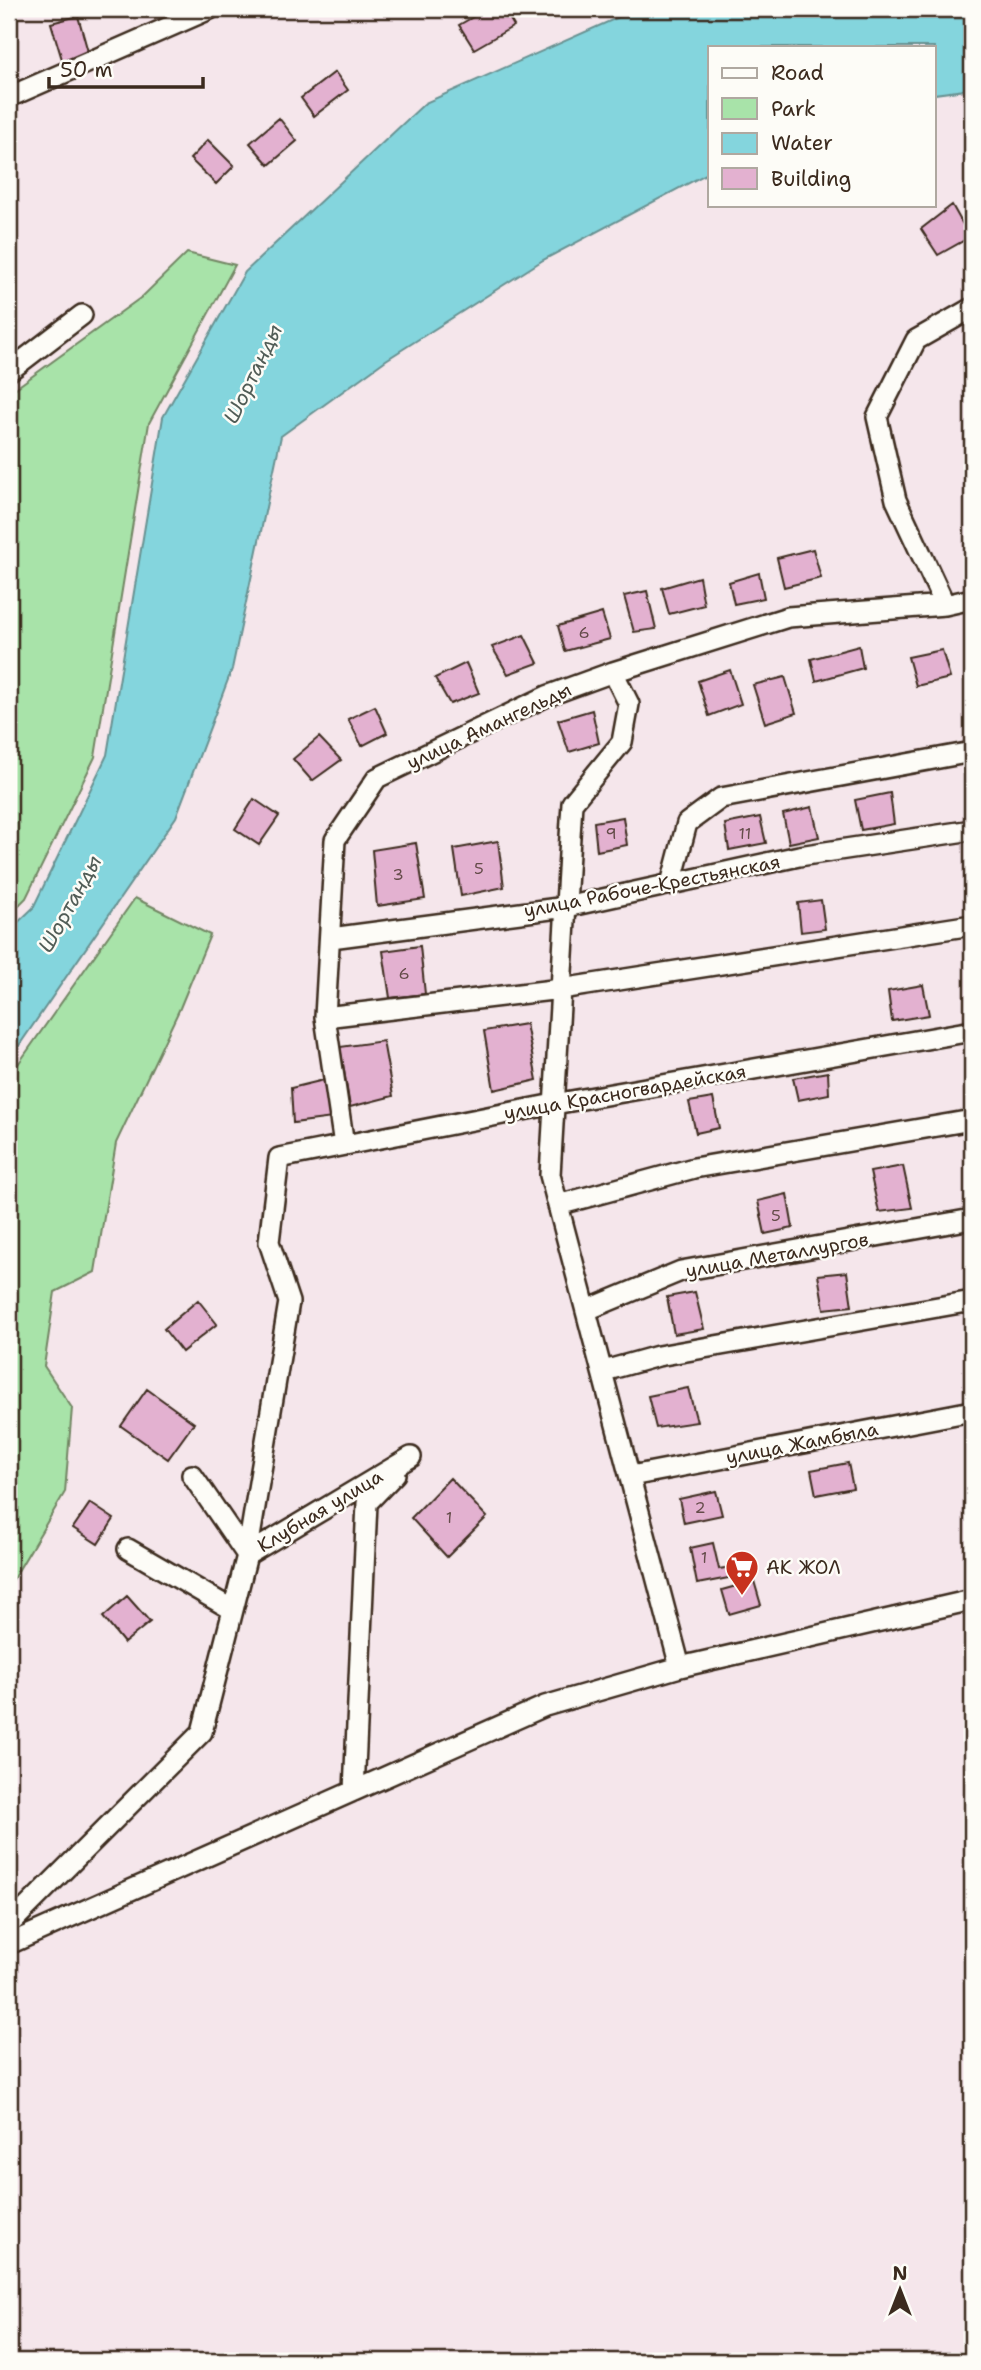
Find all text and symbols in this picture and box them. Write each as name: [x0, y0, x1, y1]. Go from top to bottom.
scale bar: [49, 46, 203, 90]
legend: [708, 46, 936, 206]
text: 50 m: [60, 56, 113, 84]
text: Road: [771, 59, 824, 87]
text: Park: [771, 95, 816, 123]
text: Water: [771, 129, 833, 157]
text: Building: [771, 165, 851, 193]
water label: Шортанды: [217, 320, 289, 428]
house number: 6: [578, 622, 590, 643]
street label: улица Амангельды: [403, 677, 575, 775]
house number: 9: [605, 823, 617, 844]
house number: 11: [739, 823, 751, 844]
street label: улица Рабоче-Крестьянская: [522, 849, 782, 923]
water label: Шортанды: [32, 850, 108, 958]
house number: 5: [474, 858, 484, 879]
house number: 3: [392, 864, 404, 885]
house number: 6: [398, 963, 410, 984]
street label: улица Красногвардейская: [502, 1058, 748, 1126]
house number: 5: [771, 1205, 781, 1226]
street label: улица Металлургов: [684, 1227, 870, 1283]
street label: улица Жамбыла: [724, 1416, 880, 1470]
street label: Клубная улица: [253, 1464, 387, 1558]
house number: 2: [694, 1497, 706, 1518]
house number: 1: [446, 1507, 452, 1528]
house number: 1: [701, 1547, 707, 1568]
supermarket icon: АК ЖОЛ: [723, 1548, 761, 1597]
place label: АК ЖОЛ: [766, 1555, 841, 1580]
north arrow: [866, 2254, 936, 2324]
text: N: [892, 2261, 908, 2286]

